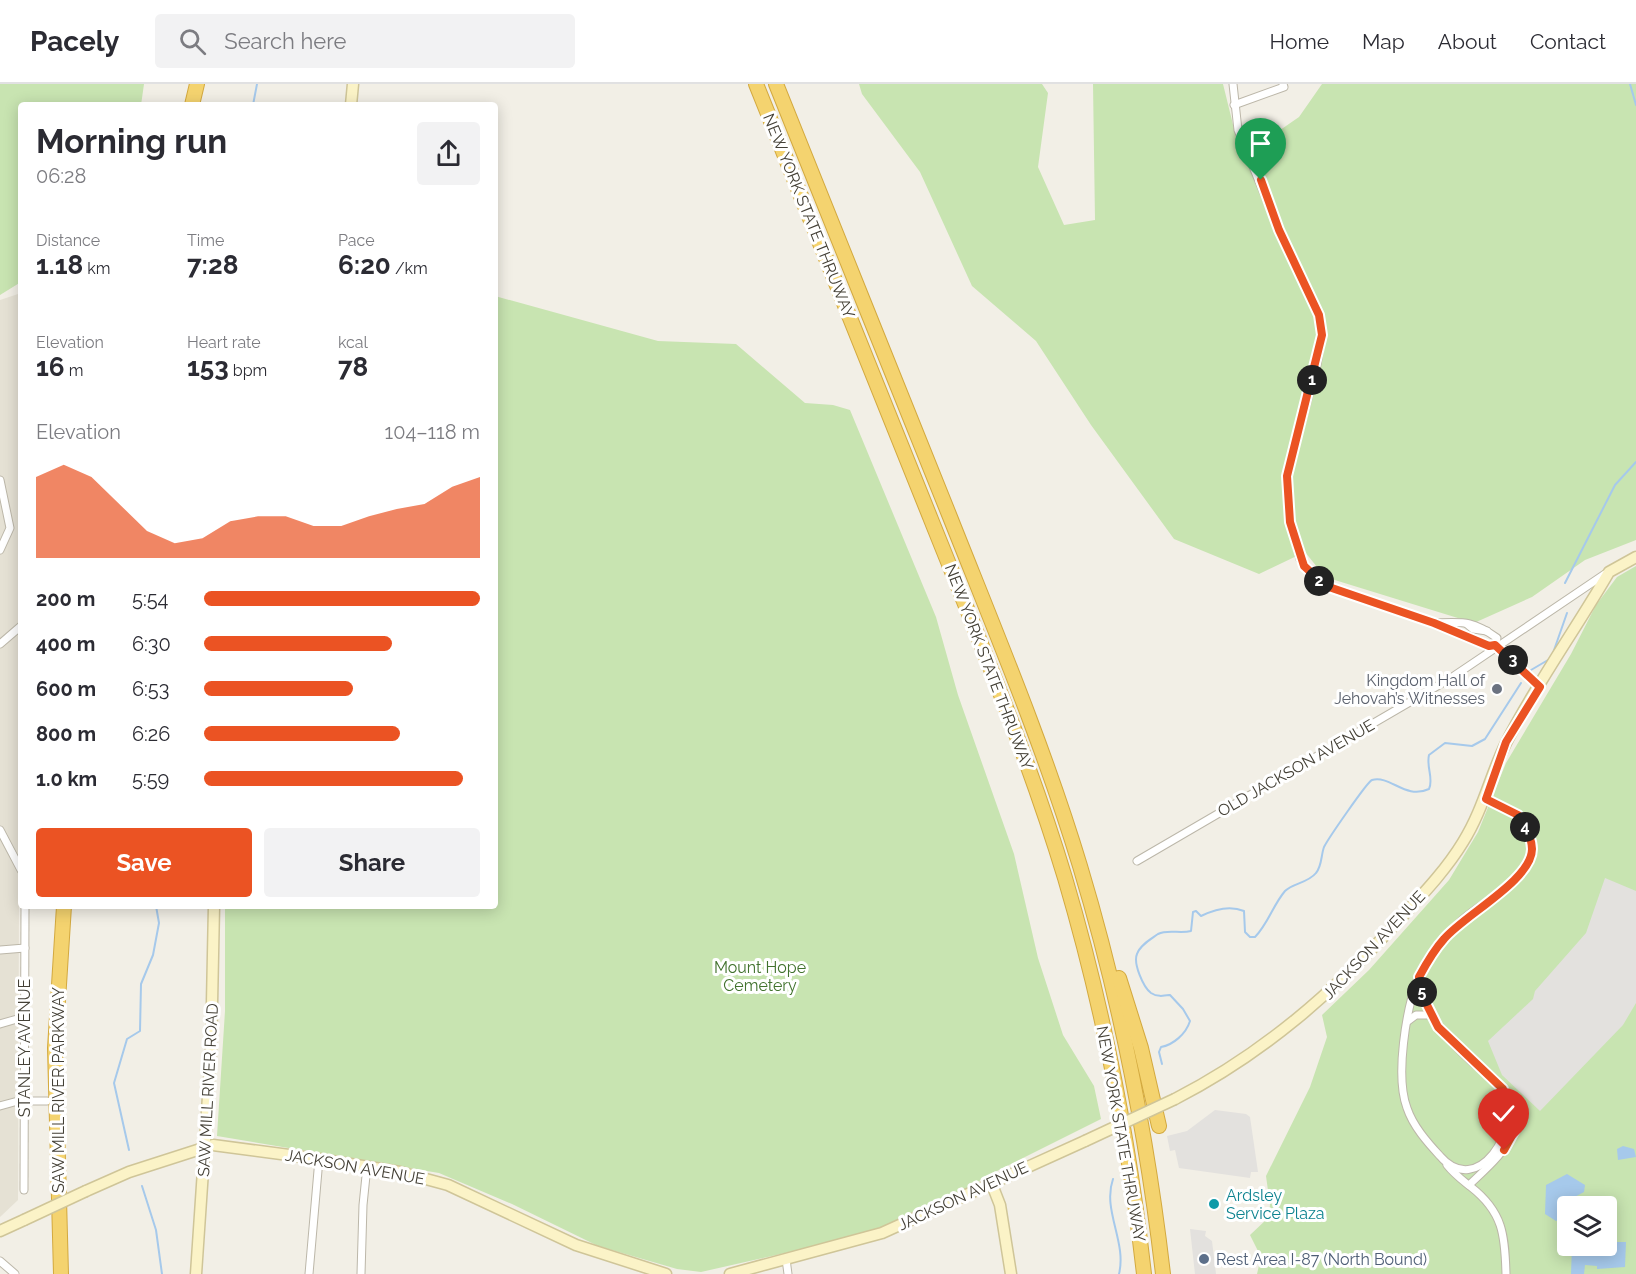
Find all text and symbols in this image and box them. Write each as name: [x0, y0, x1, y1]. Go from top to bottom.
search box: [155, 14, 575, 68]
text: Pacely: [30, 25, 119, 58]
icon: search: [176, 25, 209, 58]
text: Search here: [224, 28, 346, 54]
text: Home: [1270, 29, 1329, 54]
text: Map: [1362, 29, 1405, 54]
text: About: [1438, 29, 1497, 54]
text: Contact: [1530, 29, 1606, 54]
street label: NEW YORK STATE THRUWAY: [759, 111, 859, 322]
pin: [1235, 118, 1286, 180]
text: Morning run: [36, 122, 227, 161]
button: share: [417, 122, 480, 185]
icon: arrive: [1244, 127, 1277, 160]
text: 06:28: [36, 164, 86, 188]
text: Distance: [36, 231, 100, 250]
text: Time: [187, 231, 224, 250]
text: Pace: [338, 231, 375, 250]
text: 1.18: [36, 250, 83, 280]
text: 7:28: [187, 250, 238, 280]
text: 6:20: [338, 250, 391, 280]
text: km: [83, 259, 111, 278]
text: /km: [391, 259, 428, 278]
text: Elevation: [36, 333, 104, 352]
text: Heart rate: [187, 333, 261, 352]
text: kcal: [338, 333, 368, 352]
text: 16: [36, 352, 65, 382]
text: 153: [187, 352, 229, 382]
text: 78: [338, 352, 368, 382]
text: m: [65, 361, 83, 380]
text: bpm: [229, 361, 267, 380]
pin: 1: [1297, 365, 1327, 395]
text: 1: [1308, 370, 1316, 389]
text: Elevation: [36, 420, 121, 444]
text: 104–118 m: [385, 420, 480, 444]
street label: NEW YORK STATE THRUWAY: [941, 561, 1037, 773]
pin: 2: [1304, 566, 1334, 596]
text: 2: [1314, 571, 1324, 590]
text: 200 m: [36, 587, 95, 611]
text: 5:54: [132, 587, 168, 611]
text: 400 m: [36, 632, 95, 656]
text: 6:30: [132, 632, 171, 656]
pin: 3: [1498, 645, 1528, 675]
text: 3: [1509, 650, 1517, 669]
place label: Kingdom Hall of Jehovah’s Witnesses: [1334, 671, 1486, 708]
text: 600 m: [36, 677, 96, 701]
text: 6:53: [132, 677, 169, 701]
marker: Kingdom Hall of Jehovah’s Witnesses: [1490, 682, 1504, 696]
street label: OLD JACKSON AVENUE: [1214, 715, 1378, 821]
text: 800 m: [36, 722, 96, 746]
text: 6:26: [132, 722, 170, 746]
text: 1.0 km: [36, 767, 97, 791]
text: 5:59: [132, 767, 169, 791]
pin: 4: [1510, 812, 1540, 842]
text: 4: [1520, 817, 1530, 836]
button: Save: [36, 828, 252, 897]
button: Share: [264, 828, 480, 897]
street label: JACKSON AVENUE: [1319, 887, 1429, 1003]
park label: Mount Hope Cemetery: [714, 958, 806, 995]
pin: 5: [1407, 977, 1437, 1007]
street label: STANLEY AVENUE: [15, 978, 34, 1117]
text: 5: [1418, 982, 1426, 1001]
street label: SAW MILL RIVER PARKWAY: [49, 986, 68, 1193]
street label: SAW MILL RIVER ROAD: [194, 1003, 222, 1177]
street label: NEW YORK STATE THRUWAY: [1093, 1024, 1149, 1244]
pin: [1478, 1088, 1529, 1150]
icon: check: [1487, 1097, 1520, 1130]
street label: JACKSON AVENUE: [284, 1145, 427, 1189]
street label: JACKSON AVENUE: [895, 1157, 1031, 1234]
place label: Ardsley Service Plaza: [1226, 1186, 1325, 1223]
map controls: [1557, 1196, 1617, 1256]
button: layers: [1557, 1196, 1617, 1256]
marker: Ardsley Service Plaza: [1207, 1197, 1221, 1211]
place label: Rest Area I-87 (North Bound): [1216, 1250, 1427, 1269]
marker: Rest Area I-87 (North Bound): [1197, 1252, 1211, 1266]

